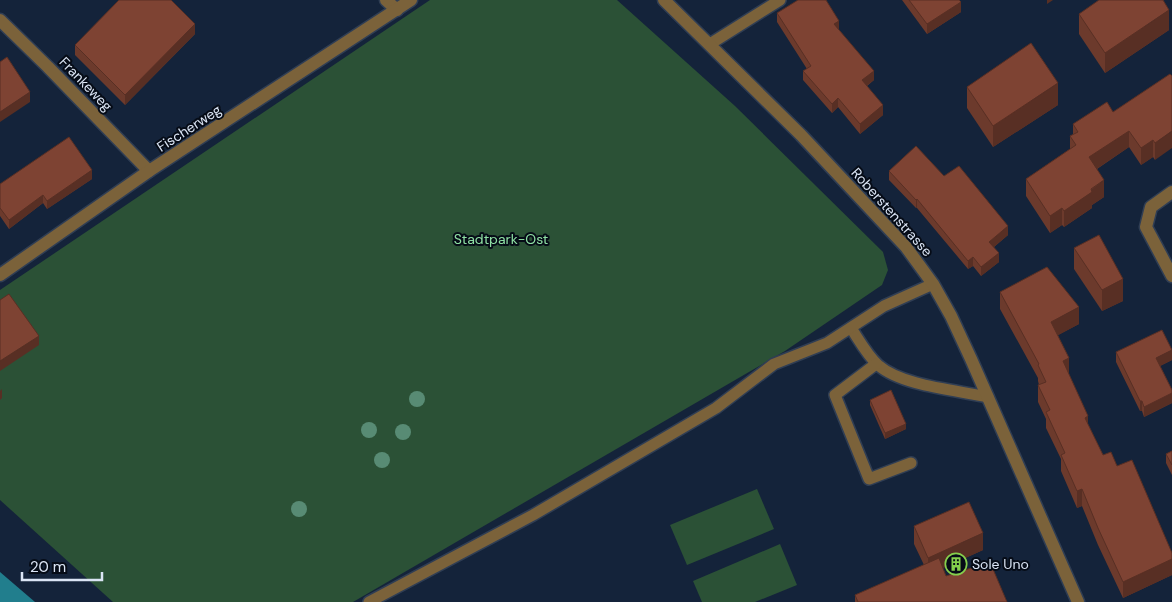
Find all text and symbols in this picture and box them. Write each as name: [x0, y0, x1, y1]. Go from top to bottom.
street label: Frankeweg: [56, 53, 116, 115]
street label: Fischerweg: [153, 100, 225, 155]
street label: Roberstenstrasse: [847, 164, 937, 260]
park label: Stadtpark-Ost: [454, 230, 548, 248]
scale bar: [22, 550, 102, 582]
building icon: Sole Uno: [944, 552, 968, 576]
place label: Sole Uno: [972, 555, 1029, 573]
text: 20 m: [30, 557, 66, 577]

